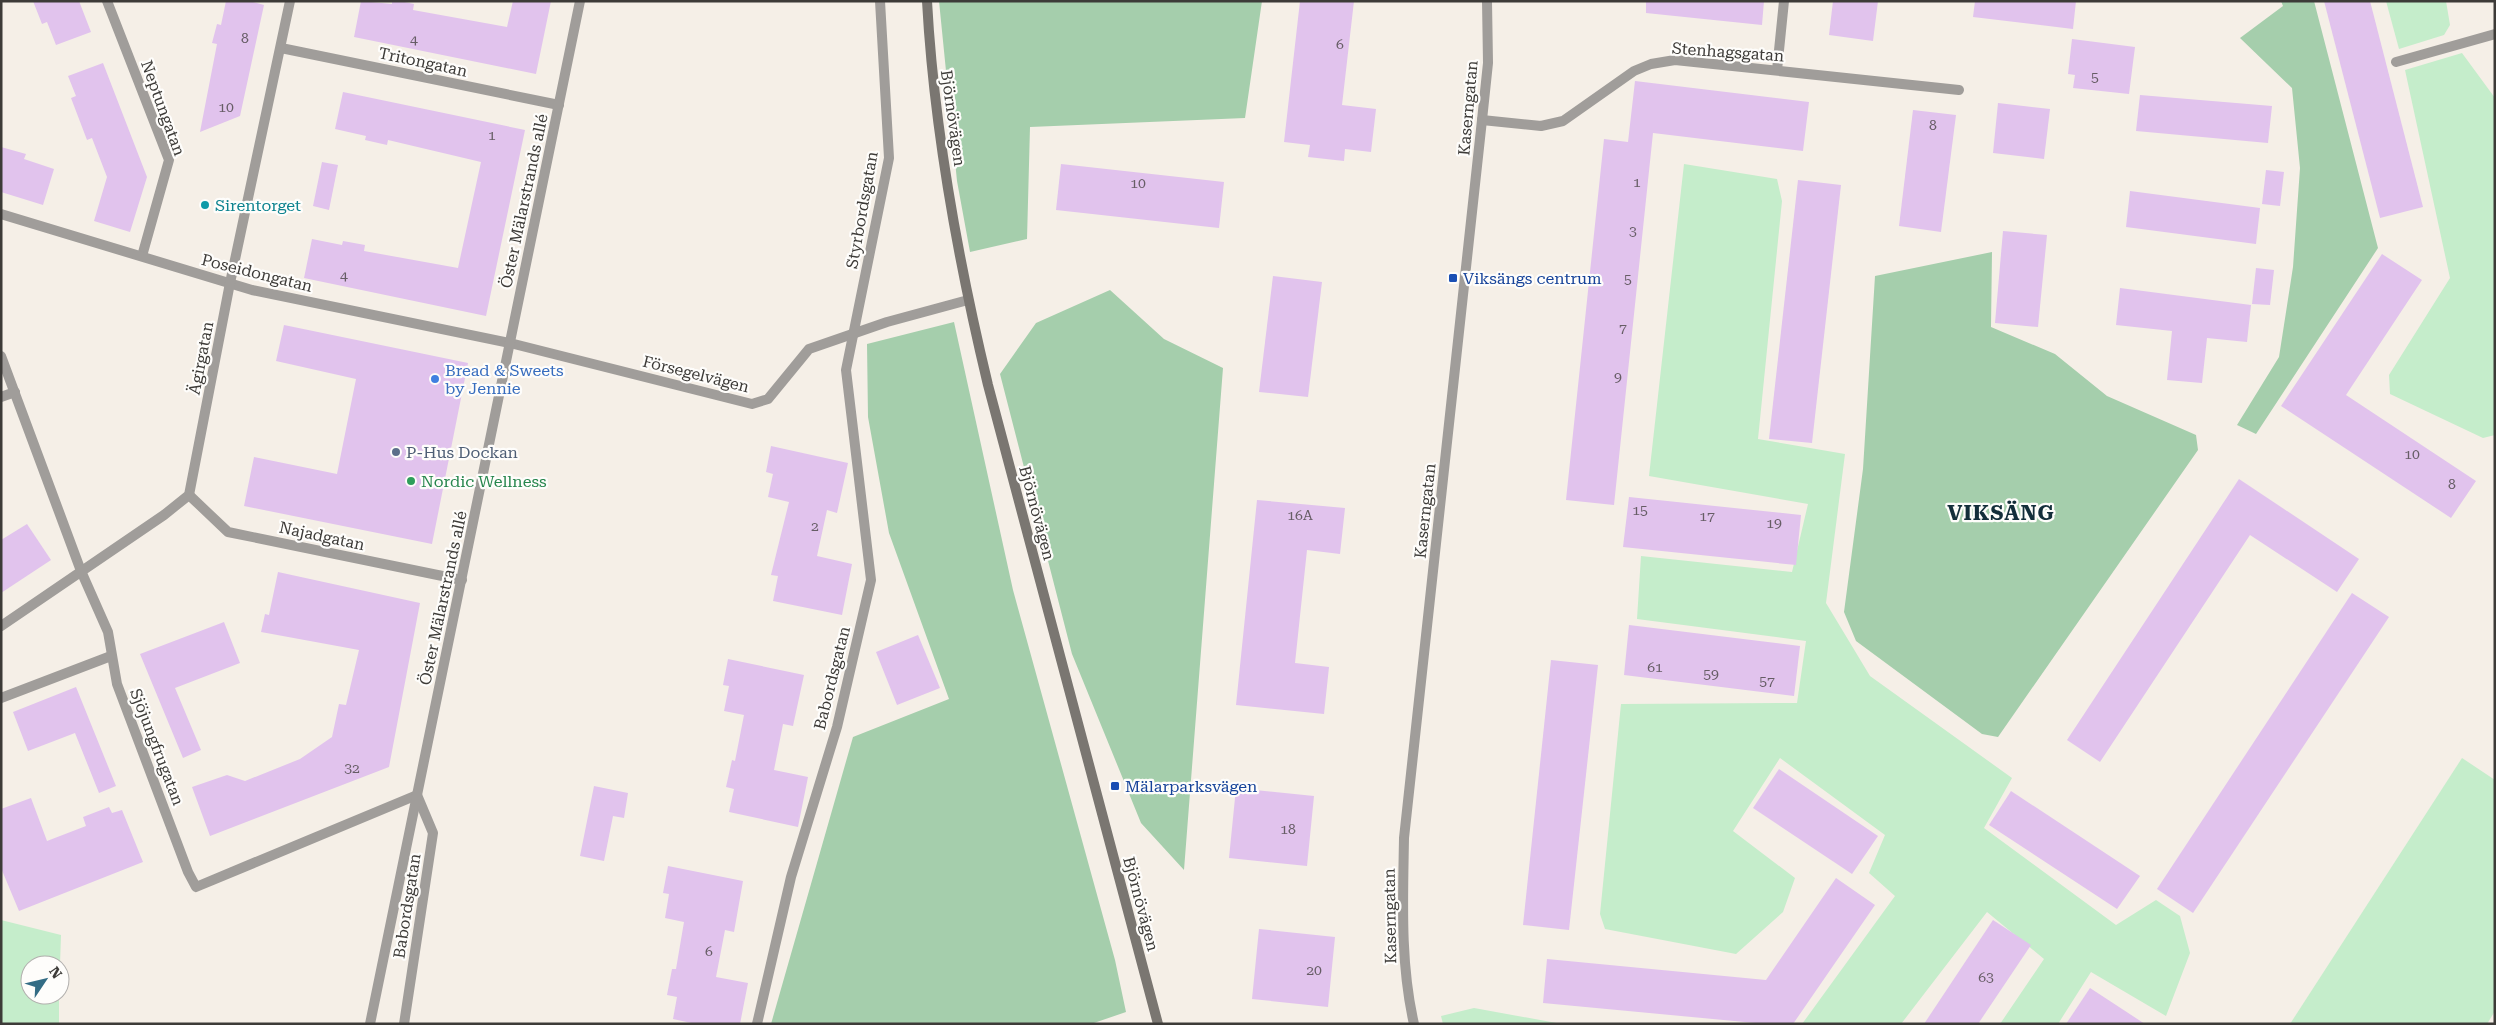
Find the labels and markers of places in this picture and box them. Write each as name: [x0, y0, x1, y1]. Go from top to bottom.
place label: Sirentorget: [215, 196, 301, 215]
marker: Sirentorget: [199, 199, 211, 211]
place label: Viksängs centrum: [1463, 269, 1602, 288]
marker: Viksängs centrum: [1447, 272, 1459, 284]
place label: Bread & Sweets by Jennie: [445, 361, 564, 398]
marker: Bread & Sweets by Jennie: [429, 373, 441, 385]
place label: P-Hus Dockan: [406, 443, 518, 462]
marker: P-Hus Dockan: [390, 446, 402, 458]
place label: Nordic Wellness: [421, 472, 547, 491]
marker: Nordic Wellness: [405, 475, 417, 487]
place label: Mälarparksvägen: [1125, 777, 1257, 796]
marker: Mälarparksvägen: [1109, 780, 1121, 792]

